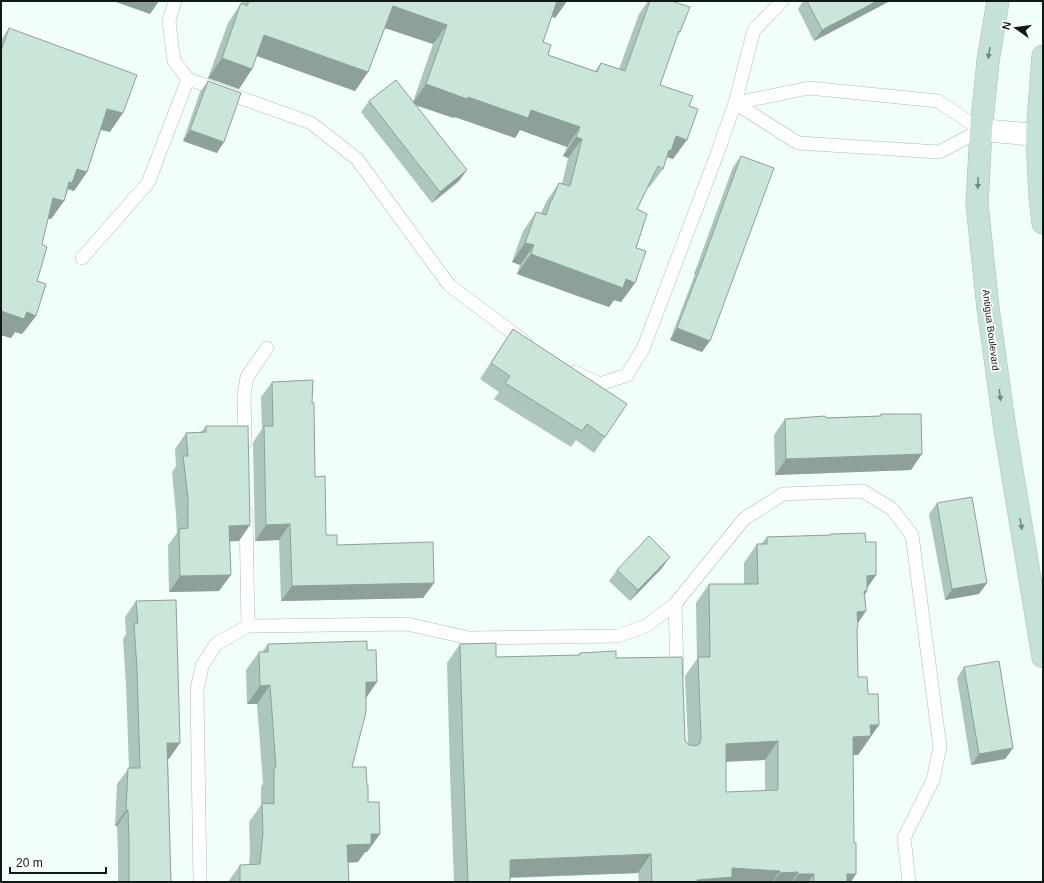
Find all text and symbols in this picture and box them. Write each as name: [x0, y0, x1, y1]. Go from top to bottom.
north arrow: [996, 8, 1036, 48]
text: N: [1000, 20, 1013, 31]
one-way arrow: [986, 47, 992, 59]
one-way arrow: [975, 177, 982, 189]
street label: Antigua Boulevard: [981, 289, 1001, 371]
one-way arrow: [997, 389, 1003, 401]
one-way arrow: [1018, 518, 1024, 530]
scale bar: [10, 849, 106, 875]
text: 20 m: [16, 856, 43, 870]

